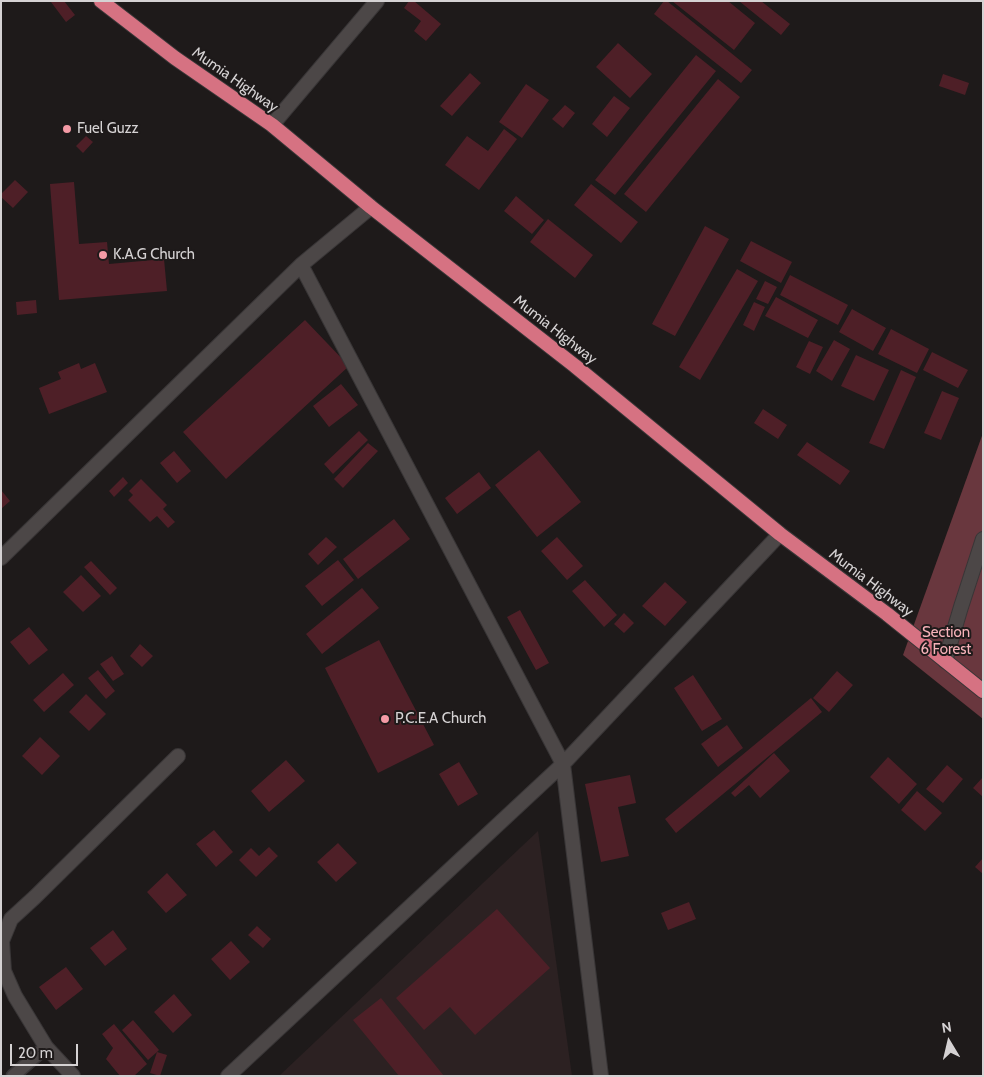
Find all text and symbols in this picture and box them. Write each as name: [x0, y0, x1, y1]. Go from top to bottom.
street label: Mumia Highway: [188, 44, 282, 116]
place label: Fuel Guzz: [77, 120, 139, 138]
marker: Fuel Guzz: [61, 123, 73, 135]
place label: K.A.G Church: [113, 246, 195, 264]
marker: K.A.G Church: [97, 249, 109, 261]
street label: Mumia Highway: [510, 292, 600, 368]
street label: Mumia Highway: [825, 545, 917, 621]
park label: Section 6 Forest: [921, 624, 971, 659]
place label: P.C.E.A Church: [395, 710, 486, 728]
marker: P.C.E.A Church: [379, 713, 391, 725]
north arrow: [924, 1017, 974, 1067]
text: N: [940, 1018, 953, 1037]
scale bar: [12, 1034, 80, 1066]
text: 20 m: [18, 1044, 53, 1062]

